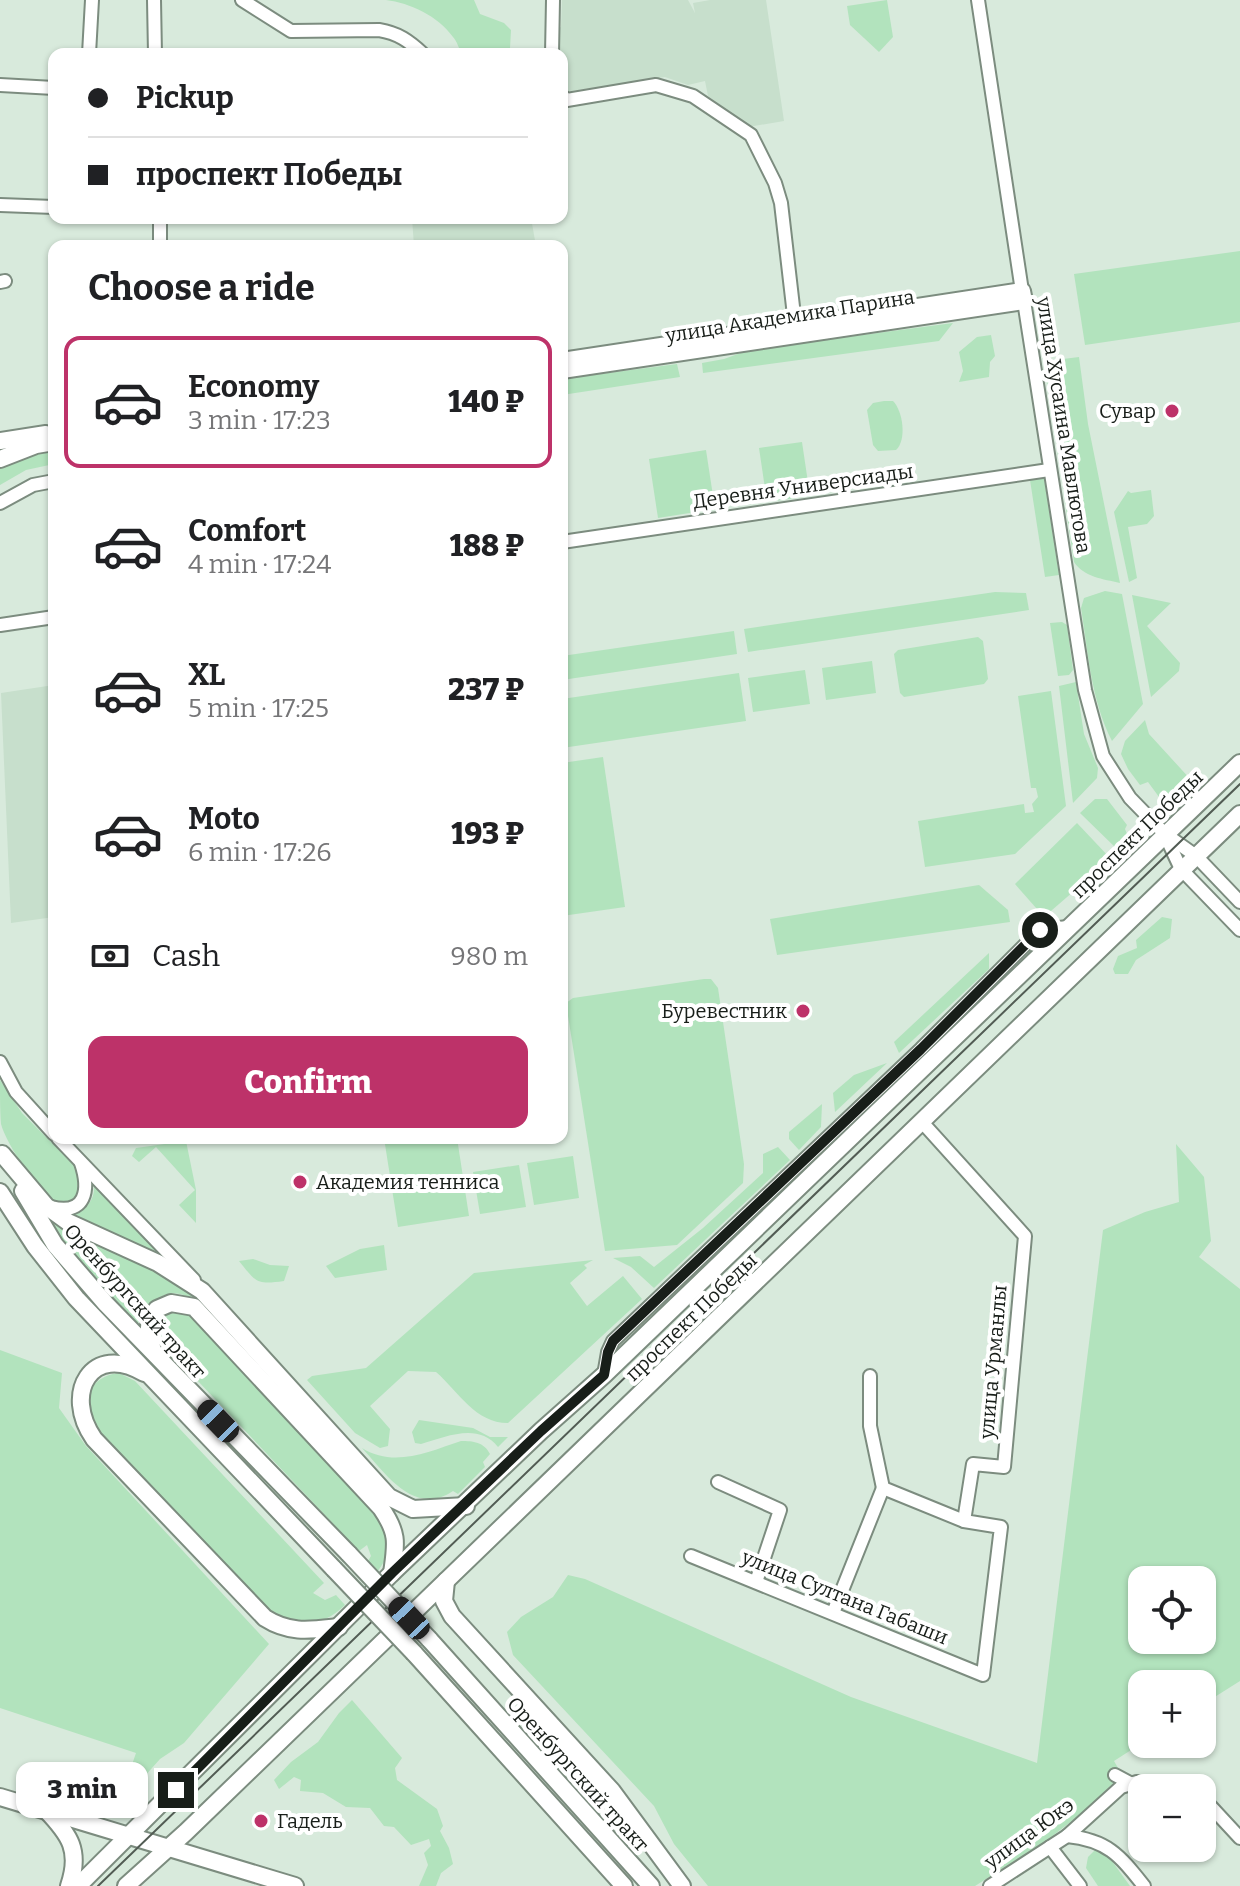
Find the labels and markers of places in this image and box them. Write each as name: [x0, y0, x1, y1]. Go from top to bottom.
place label: Сувар: [1099, 399, 1156, 423]
marker: Сувар: [1163, 402, 1181, 420]
place label: Буревестник: [661, 999, 787, 1023]
marker: Буревестник: [794, 1002, 812, 1020]
place label: Академия тенниса: [316, 1170, 499, 1194]
marker: Академия тенниса: [291, 1173, 309, 1191]
place label: Гадель: [277, 1809, 342, 1833]
marker: Гадель: [252, 1812, 270, 1830]

